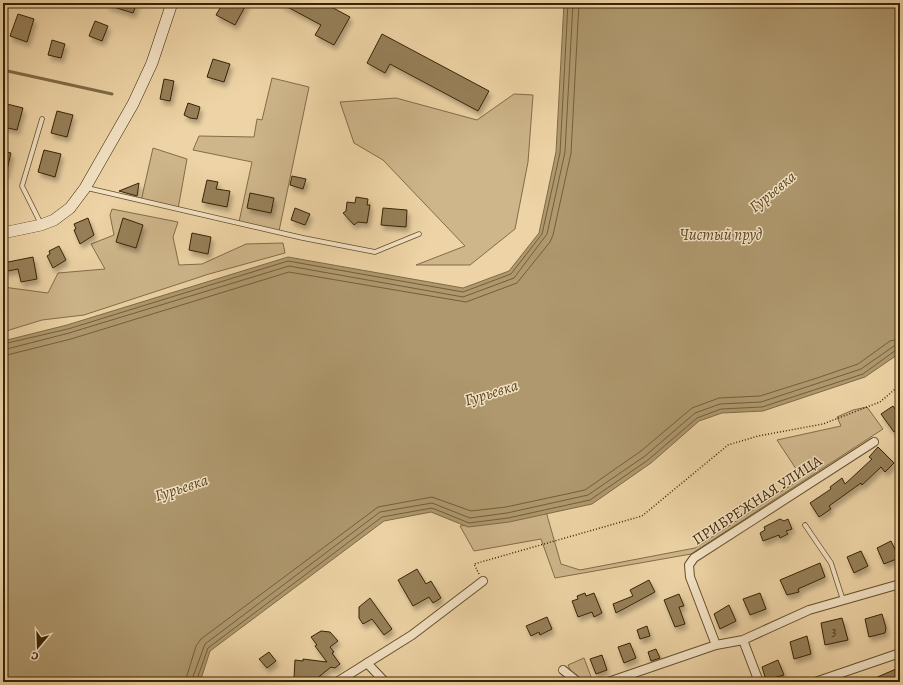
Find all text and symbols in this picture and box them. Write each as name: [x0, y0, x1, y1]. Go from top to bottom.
water label: Гурьевка: [744, 166, 801, 218]
water label: Чистый пруд: [680, 224, 763, 246]
water label: Гурьевка: [462, 374, 521, 412]
street label: ПРИБРЕЖНАЯ УЛИЦА: [688, 450, 826, 549]
water label: Гурьевка: [152, 469, 211, 507]
house number: 3: [831, 623, 837, 640]
north arrow: [18, 627, 58, 667]
text: С: [29, 648, 41, 664]

